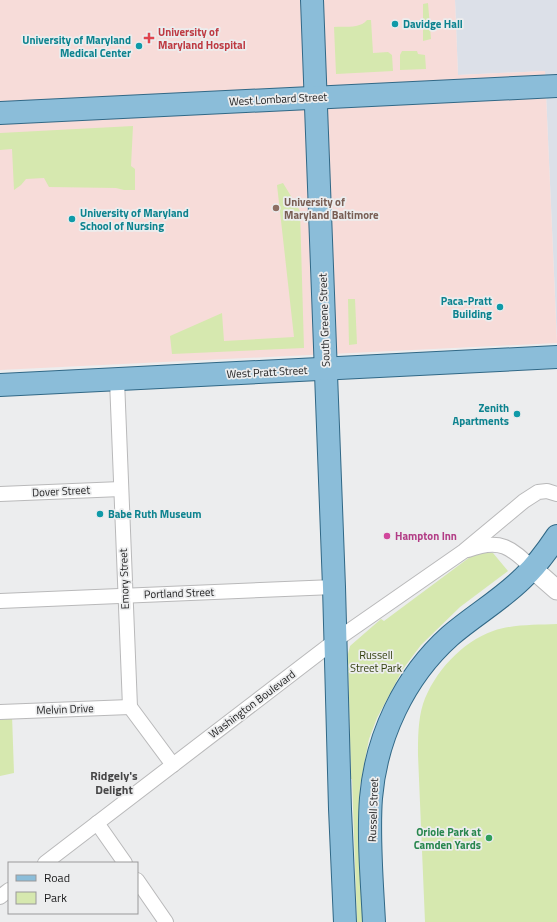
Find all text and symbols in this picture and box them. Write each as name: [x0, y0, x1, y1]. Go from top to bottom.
place label: Davidge Hall: [403, 16, 463, 32]
marker: Davidge Hall: [390, 19, 400, 29]
place label: University of Maryland Hospital: [158, 24, 246, 53]
place label: University of Maryland Medical Center: [22, 32, 131, 61]
marker: University of Maryland Hospital: [143, 32, 155, 44]
marker: University of Maryland Medical Center: [134, 41, 144, 51]
street label: West Lombard Street: [229, 88, 328, 110]
place label: University of Maryland Baltimore: [284, 194, 379, 223]
marker: University of Maryland Baltimore: [271, 203, 281, 213]
place label: University of Maryland School of Nursing: [80, 205, 189, 234]
marker: University of Maryland School of Nursing: [67, 214, 77, 224]
street label: South Greene Street: [314, 273, 334, 367]
place label: Paca-Pratt Building: [441, 293, 492, 322]
marker: Paca-Pratt Building: [495, 302, 505, 312]
street label: West Pratt Street: [226, 362, 308, 382]
place label: Zenith Apartments: [453, 400, 509, 429]
marker: Zenith Apartments: [512, 409, 522, 419]
street label: Dover Street: [32, 481, 91, 501]
place label: Babe Ruth Museum: [108, 506, 201, 522]
marker: Babe Ruth Museum: [95, 509, 105, 519]
place label: Hampton Inn: [395, 528, 457, 544]
marker: Hampton Inn: [382, 531, 392, 541]
street label: Emory Street: [115, 548, 133, 610]
street label: Portland Street: [143, 584, 215, 602]
park label: Russell Street Park: [350, 647, 403, 676]
street label: Washington Boulevard: [205, 666, 299, 742]
street label: Melvin Drive: [36, 700, 94, 718]
district label: Ridgely's Delight: [90, 766, 138, 799]
street label: Russell Street: [364, 777, 382, 842]
place label: Oriole Park at Camden Yards: [414, 824, 481, 853]
marker: Oriole Park at Camden Yards: [484, 833, 494, 843]
legend: [8, 862, 138, 914]
text: Road: [44, 868, 70, 887]
text: Park: [44, 888, 67, 907]

